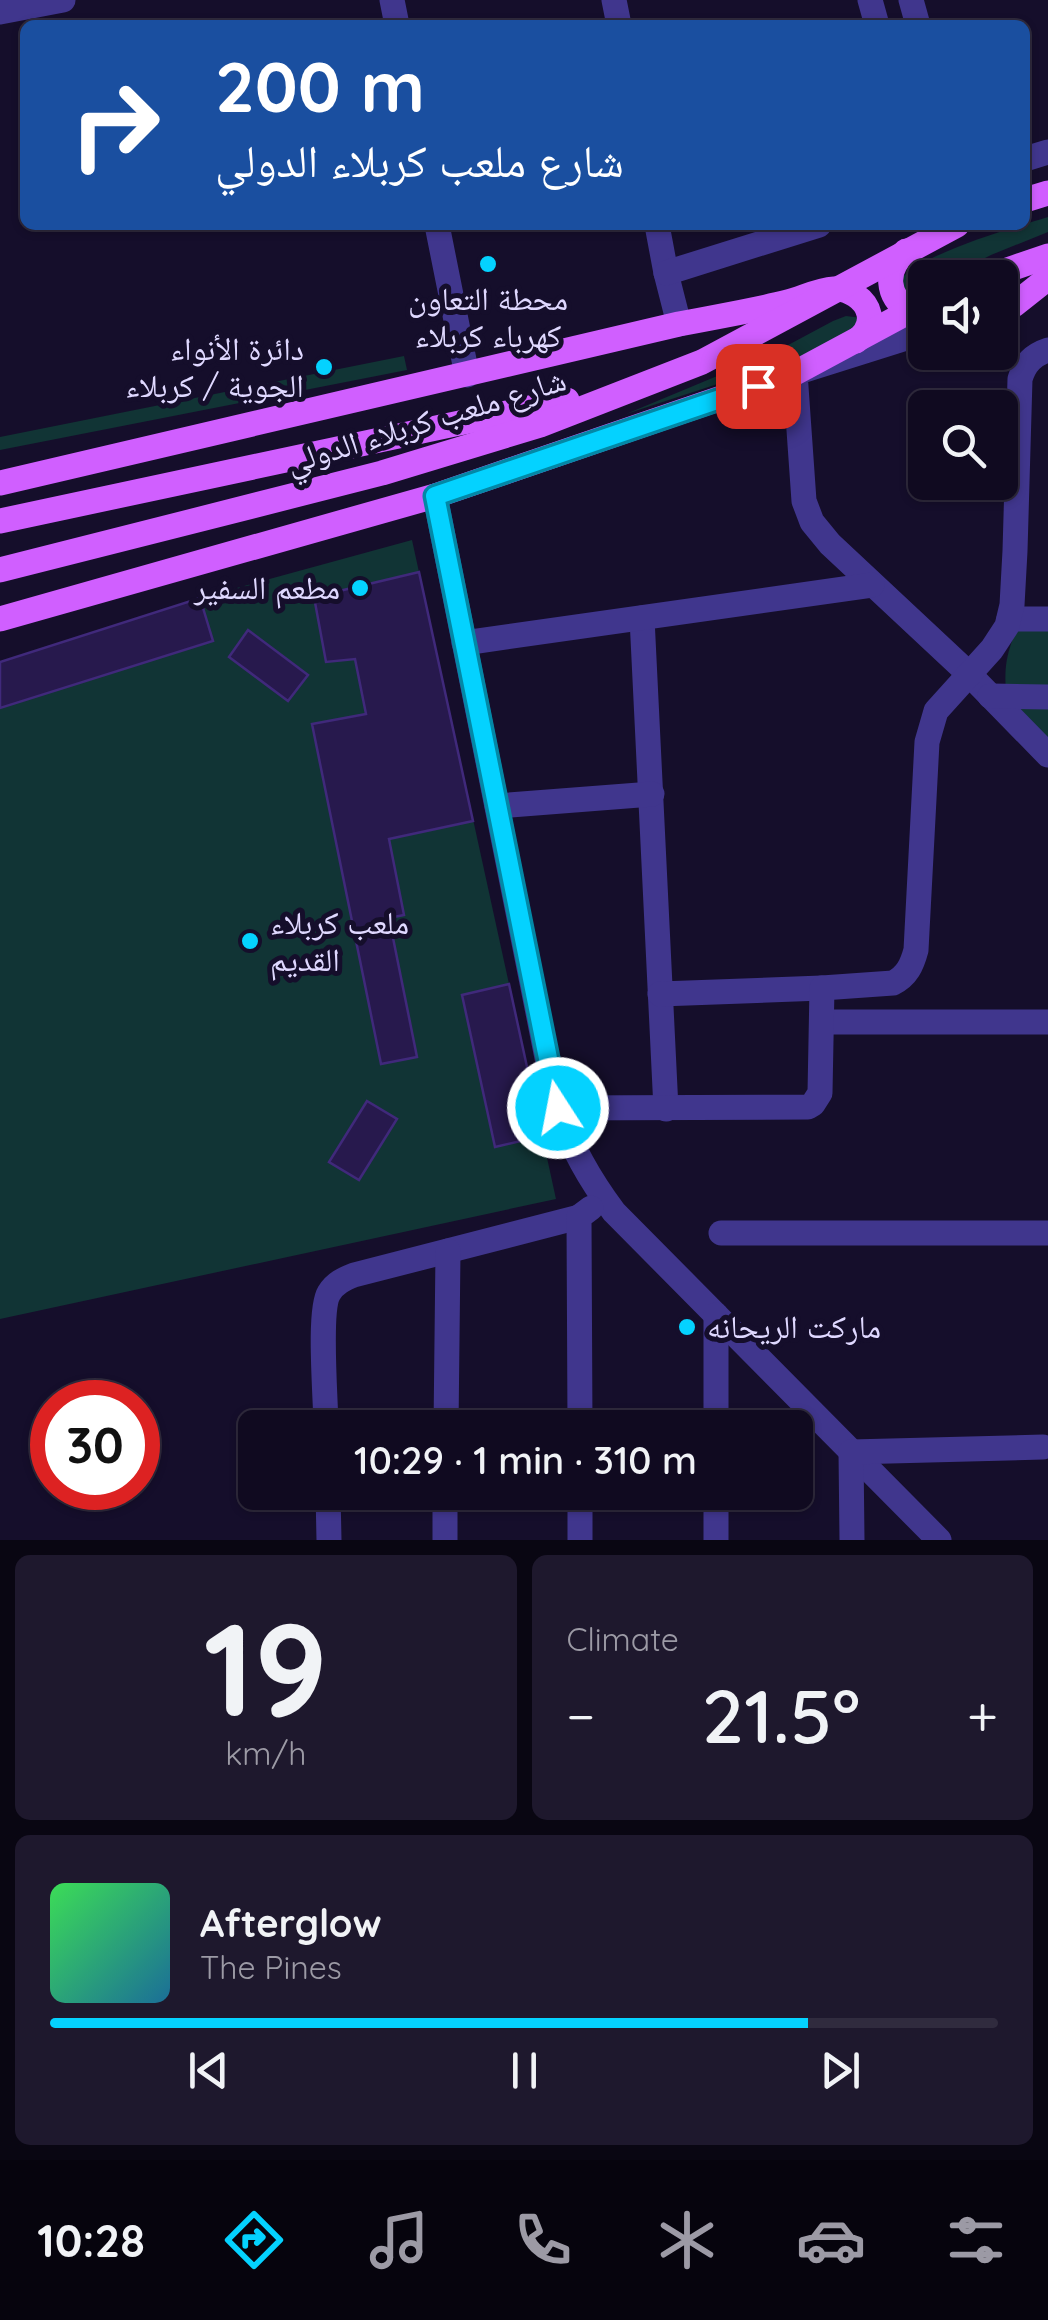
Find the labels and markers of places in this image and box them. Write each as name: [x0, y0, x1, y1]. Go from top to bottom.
marker: محطة التعاون كهرباء كربلاء: [477, 253, 499, 275]
place label: محطة التعاون كهرباء كربلاء: [408, 278, 568, 355]
place label: دائرة الأنواء الجوية / كربلاء: [125, 328, 304, 405]
pin: [716, 344, 801, 429]
marker: دائرة الأنواء الجوية / كربلاء: [313, 356, 335, 378]
place label: مطعم السفير: [193, 567, 340, 609]
marker: مطعم السفير: [349, 577, 371, 599]
place label: ملعب كربلاء القديم: [270, 902, 409, 981]
marker: ملعب كربلاء القديم: [239, 930, 261, 952]
place label: ماركت الريحانه: [707, 1306, 881, 1346]
marker: ماركت الريحانه: [676, 1316, 698, 1338]

